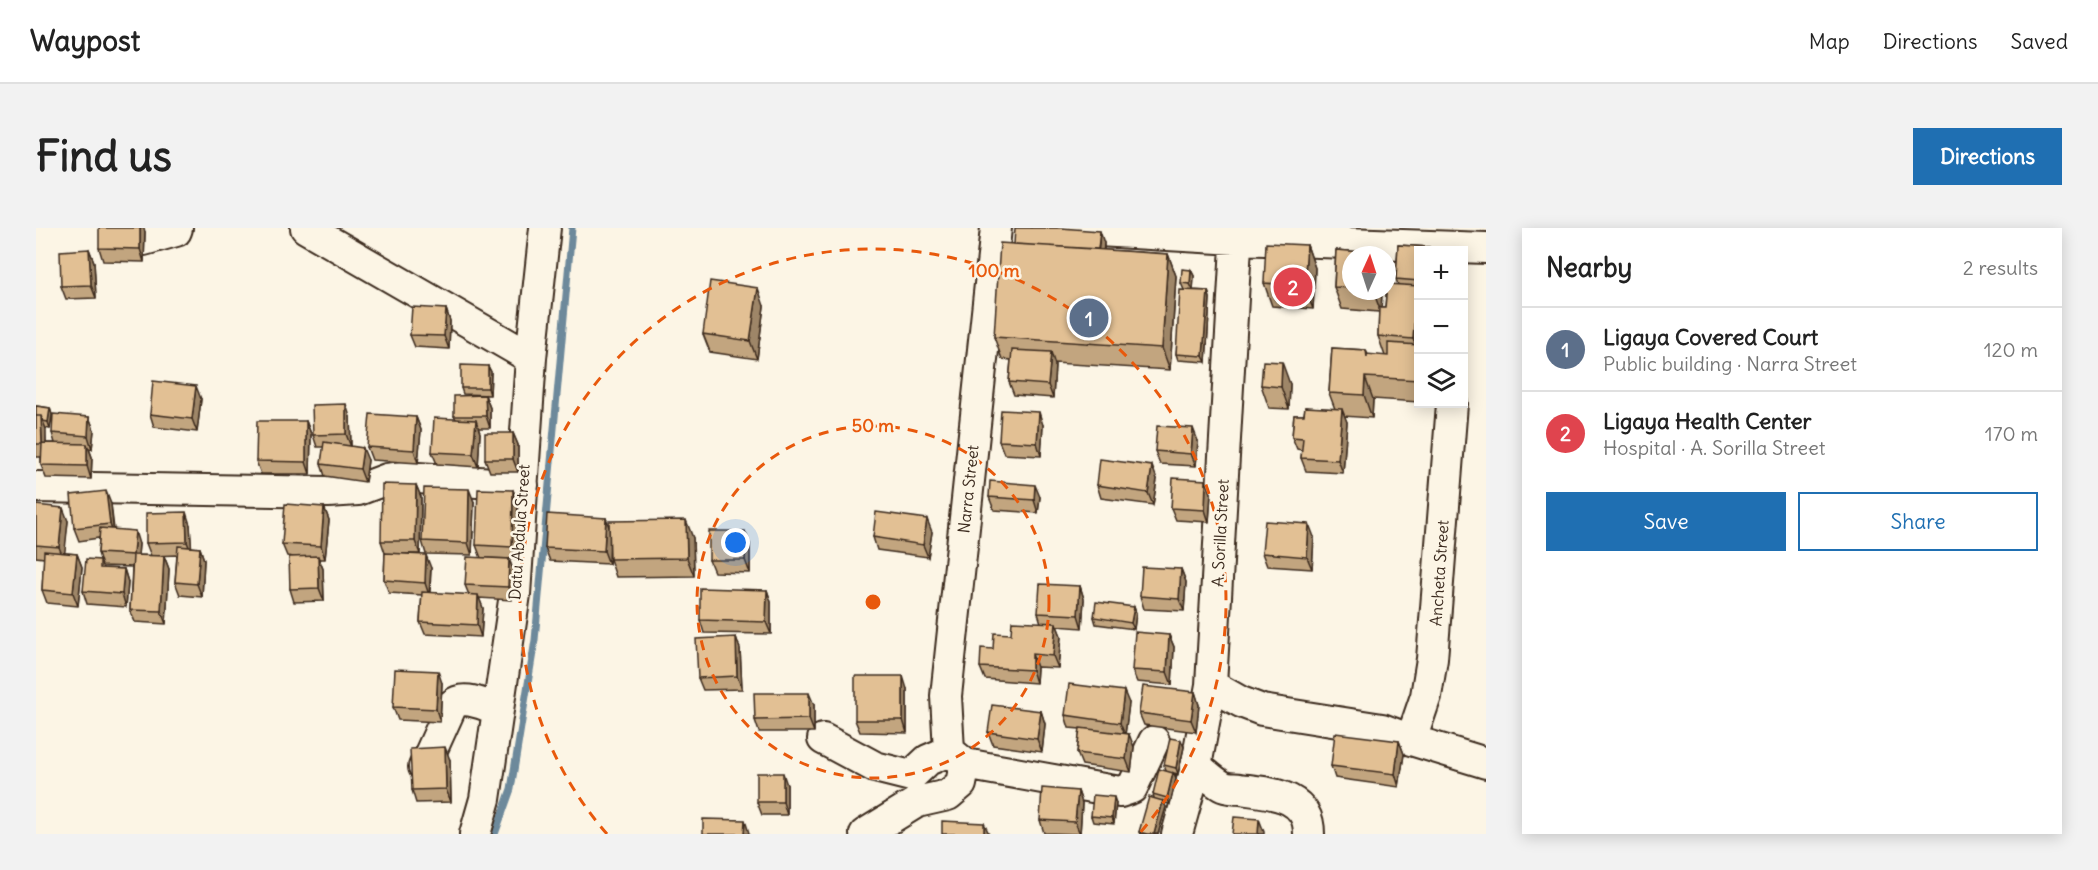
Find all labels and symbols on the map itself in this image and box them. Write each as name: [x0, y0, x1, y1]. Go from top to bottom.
north arrow: [1342, 246, 1396, 300]
text: 100 m: [969, 259, 1020, 282]
pin: 2: [1274, 264, 1312, 310]
pin: 1: [1070, 296, 1108, 340]
text: 50 m: [852, 414, 894, 437]
street label: Narra Street: [953, 443, 983, 534]
street label: Datu Abdula Street: [504, 463, 534, 601]
street label: A. Sorilla Street: [1207, 478, 1233, 588]
street label: Ancheta Street: [1425, 519, 1453, 627]
your location: [721, 528, 750, 557]
centre of rings: [863, 592, 883, 612]

